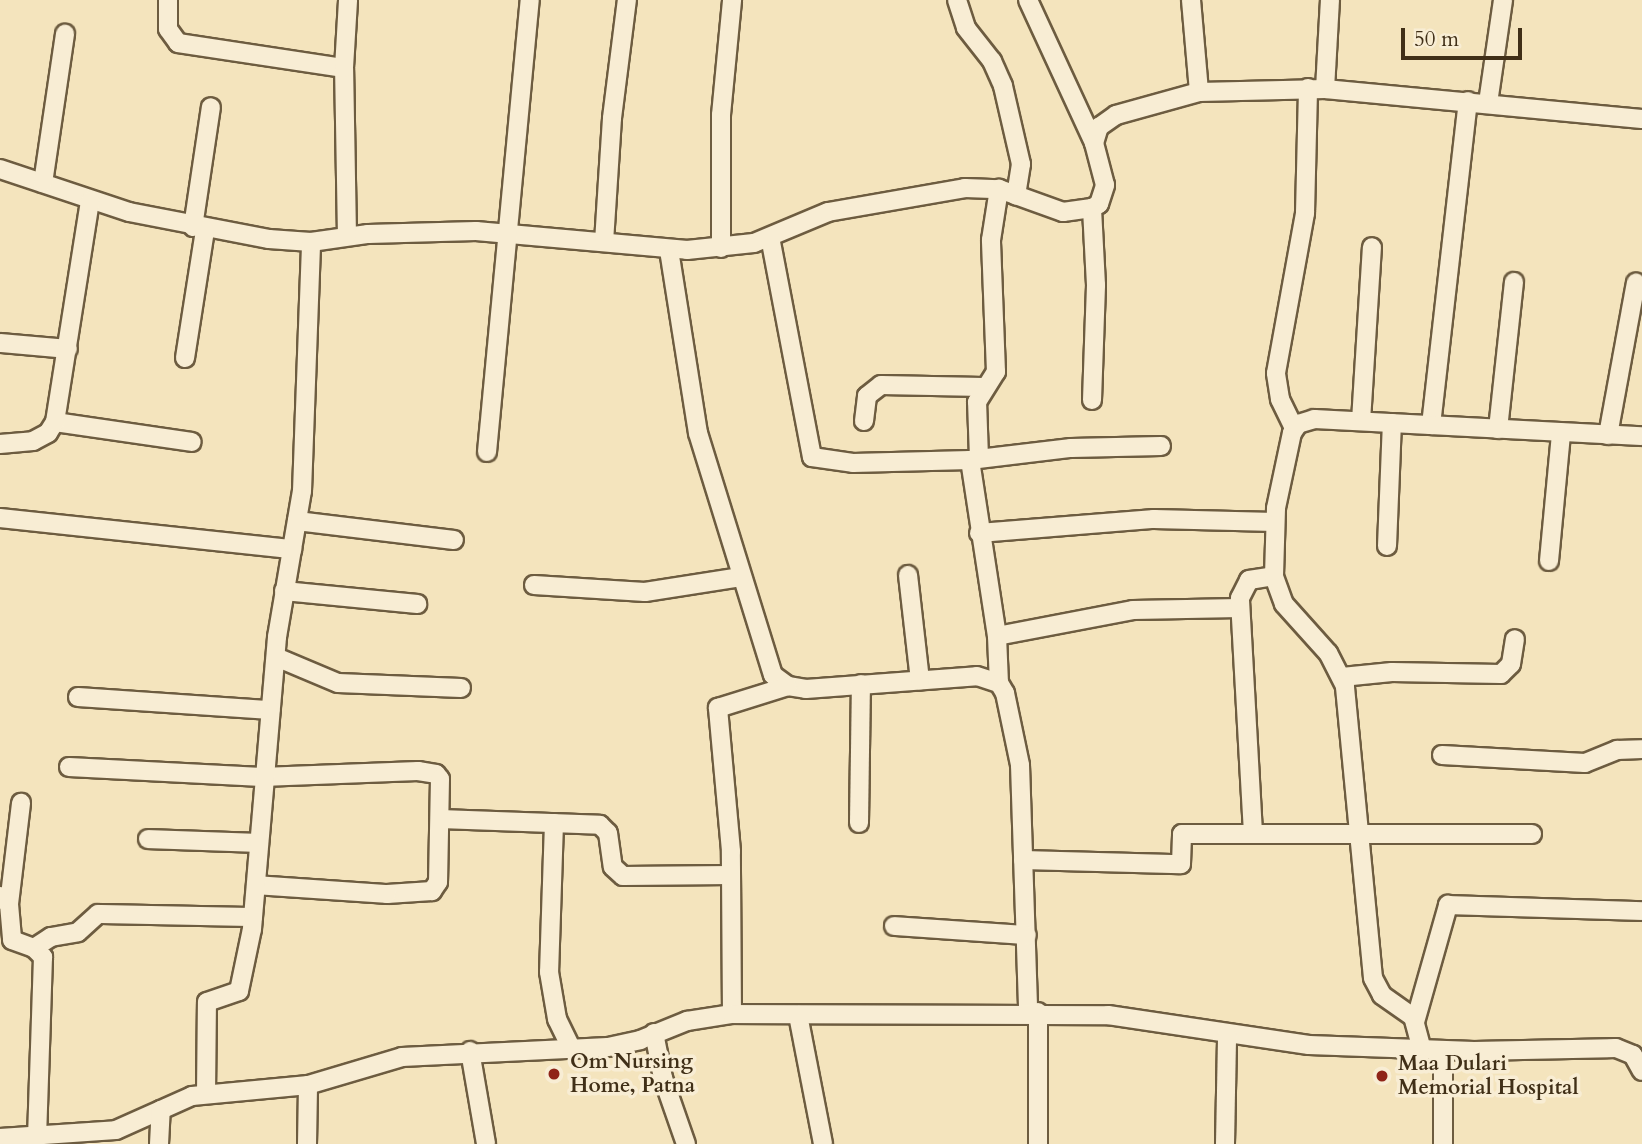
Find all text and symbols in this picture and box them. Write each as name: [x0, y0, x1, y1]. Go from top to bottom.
scale bar: [1404, 14, 1525, 58]
text: 50 m: [1414, 25, 1459, 54]
place label: Om Nursing Home, Patna: [570, 1049, 695, 1099]
place label: Maa Dulari Memorial Hospital: [1398, 1051, 1579, 1101]
marker: Om Nursing Home, Patna: [544, 1064, 564, 1084]
marker: Maa Dulari Memorial Hospital: [1372, 1066, 1392, 1086]

